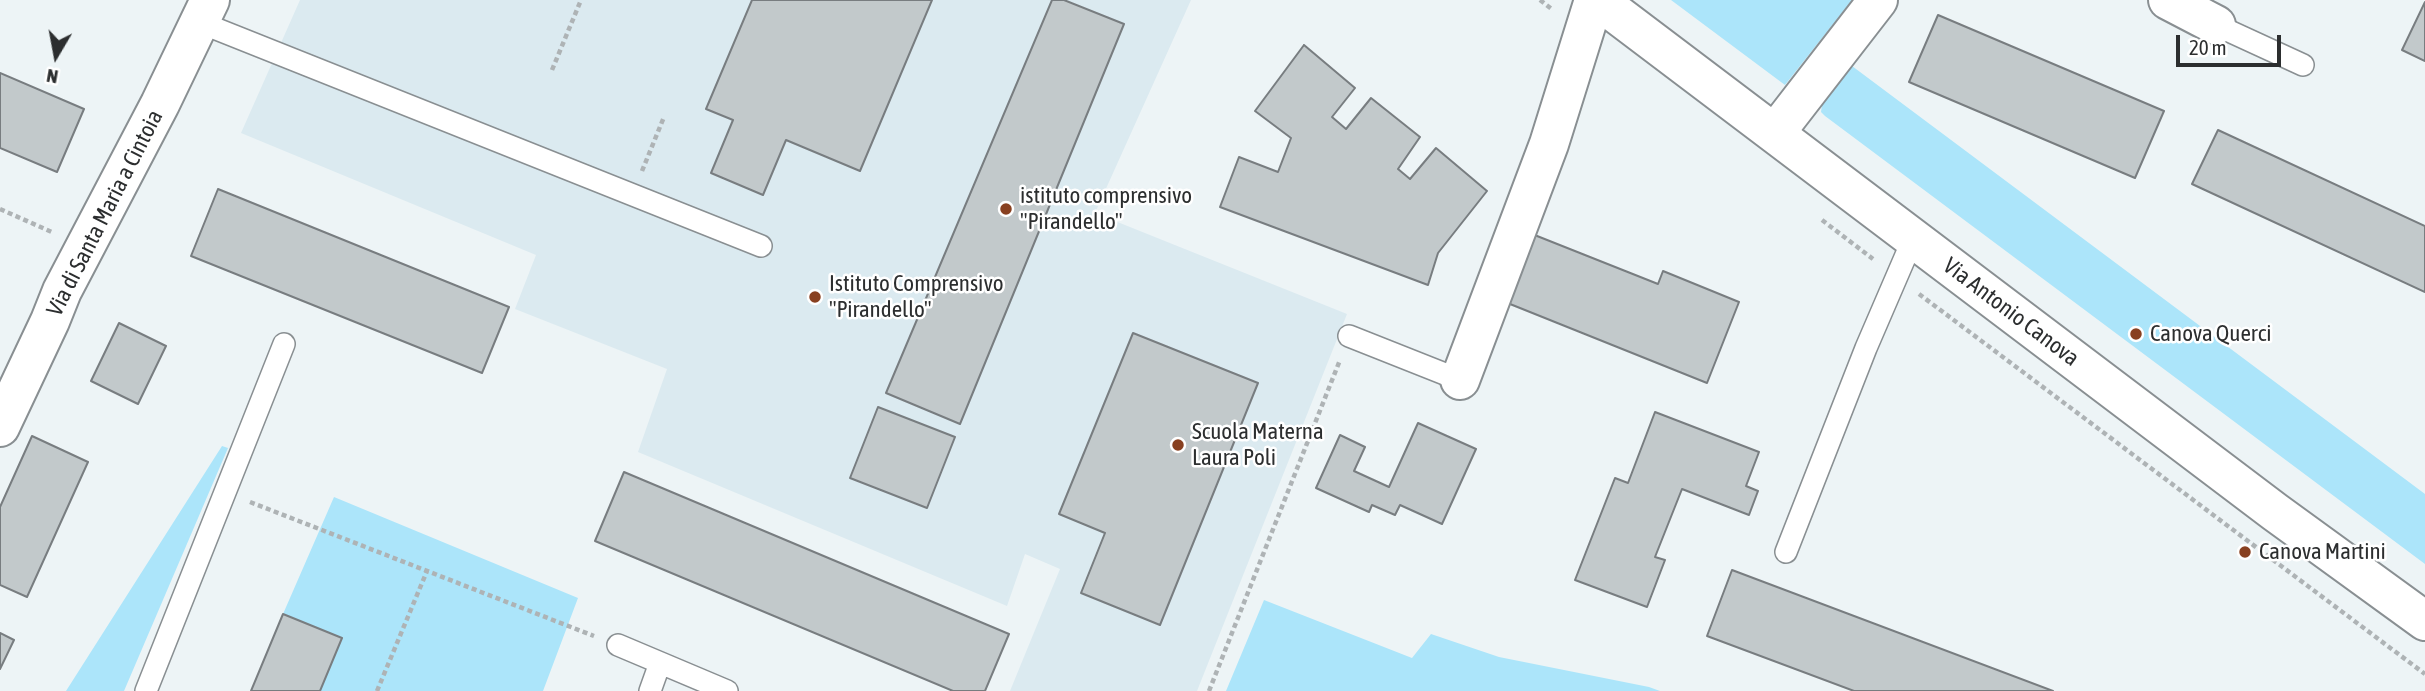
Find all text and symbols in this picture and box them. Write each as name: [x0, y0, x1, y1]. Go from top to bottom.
north arrow: [21, 21, 91, 91]
scale bar: [2180, 21, 2285, 65]
text: 20 m: [2189, 35, 2227, 59]
text: N: [45, 65, 60, 88]
street label: Via di Santa Maria a Cintoia: [41, 105, 169, 321]
place label: istituto comprensivo "Pirandello": [1020, 182, 1192, 236]
marker: istituto comprensivo "Pirandello": [998, 201, 1014, 217]
street label: Via Antonio Canova: [1938, 252, 2084, 372]
place label: Istituto Comprensivo "Pirandello": [829, 270, 1003, 324]
marker: Istituto Comprensivo "Pirandello": [807, 289, 823, 305]
place label: Canova Querci: [2150, 320, 2271, 348]
marker: Canova Querci: [2128, 326, 2144, 342]
place label: Scuola Materna Laura Poli: [1192, 418, 1324, 472]
marker: Scuola Materna Laura Poli: [1170, 437, 1186, 453]
place label: Canova Martini: [2259, 538, 2386, 566]
marker: Canova Martini: [2237, 544, 2253, 560]

